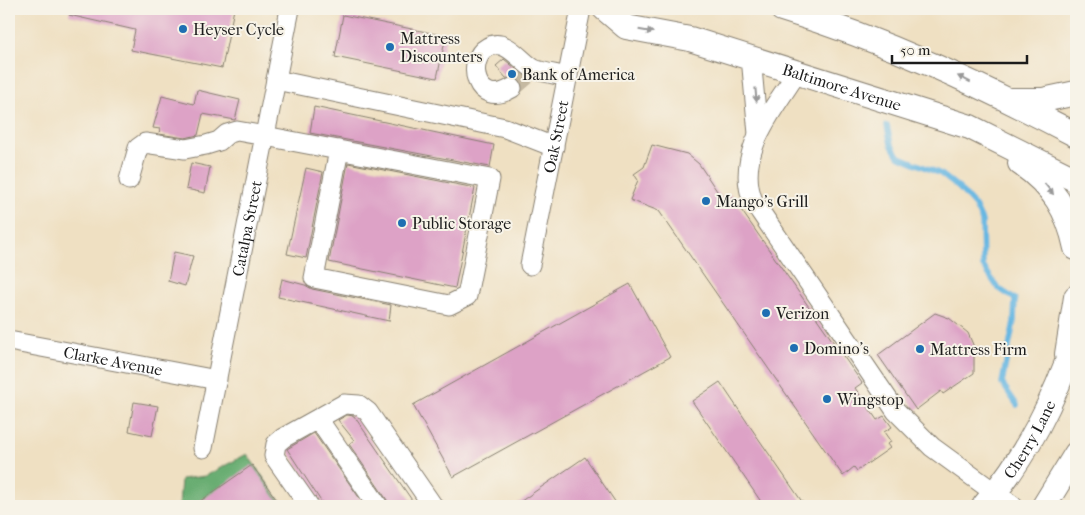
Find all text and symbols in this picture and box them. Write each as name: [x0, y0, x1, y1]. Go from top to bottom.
place label: Heyser Cycle: [193, 20, 284, 39]
marker: Heyser Cycle: [177, 23, 189, 35]
one-way arrow: [639, 27, 655, 35]
place label: Mattress Discounters: [400, 29, 483, 66]
scale bar: [892, 32, 1028, 64]
marker: Mattress Discounters: [384, 41, 396, 53]
text: 50 m: [900, 41, 931, 59]
street label: Baltimore Avenue: [780, 59, 904, 114]
place label: Bank of America: [522, 65, 635, 84]
marker: Bank of America: [506, 68, 518, 80]
one-way arrow: [957, 75, 971, 83]
one-way arrow: [752, 88, 760, 104]
street label: Oak Street: [539, 98, 572, 175]
street label: Catalpa Street: [228, 178, 265, 278]
one-way arrow: [1044, 182, 1055, 195]
place label: Mango's Grill: [716, 192, 809, 211]
marker: Mango's Grill: [700, 195, 712, 207]
place label: Public Storage: [412, 214, 511, 233]
marker: Public Storage: [396, 217, 408, 229]
place label: Verizon: [775, 304, 830, 323]
marker: Verizon: [760, 307, 772, 319]
place label: Domino's: [804, 339, 869, 358]
place label: Mattress Firm: [930, 340, 1027, 359]
street label: Clarke Avenue: [62, 342, 164, 379]
marker: Domino's: [788, 342, 800, 354]
marker: Mattress Firm: [914, 343, 926, 355]
place label: Wingstop: [836, 390, 904, 409]
marker: Wingstop: [821, 393, 833, 405]
street label: Cherry Lane: [999, 397, 1059, 482]

